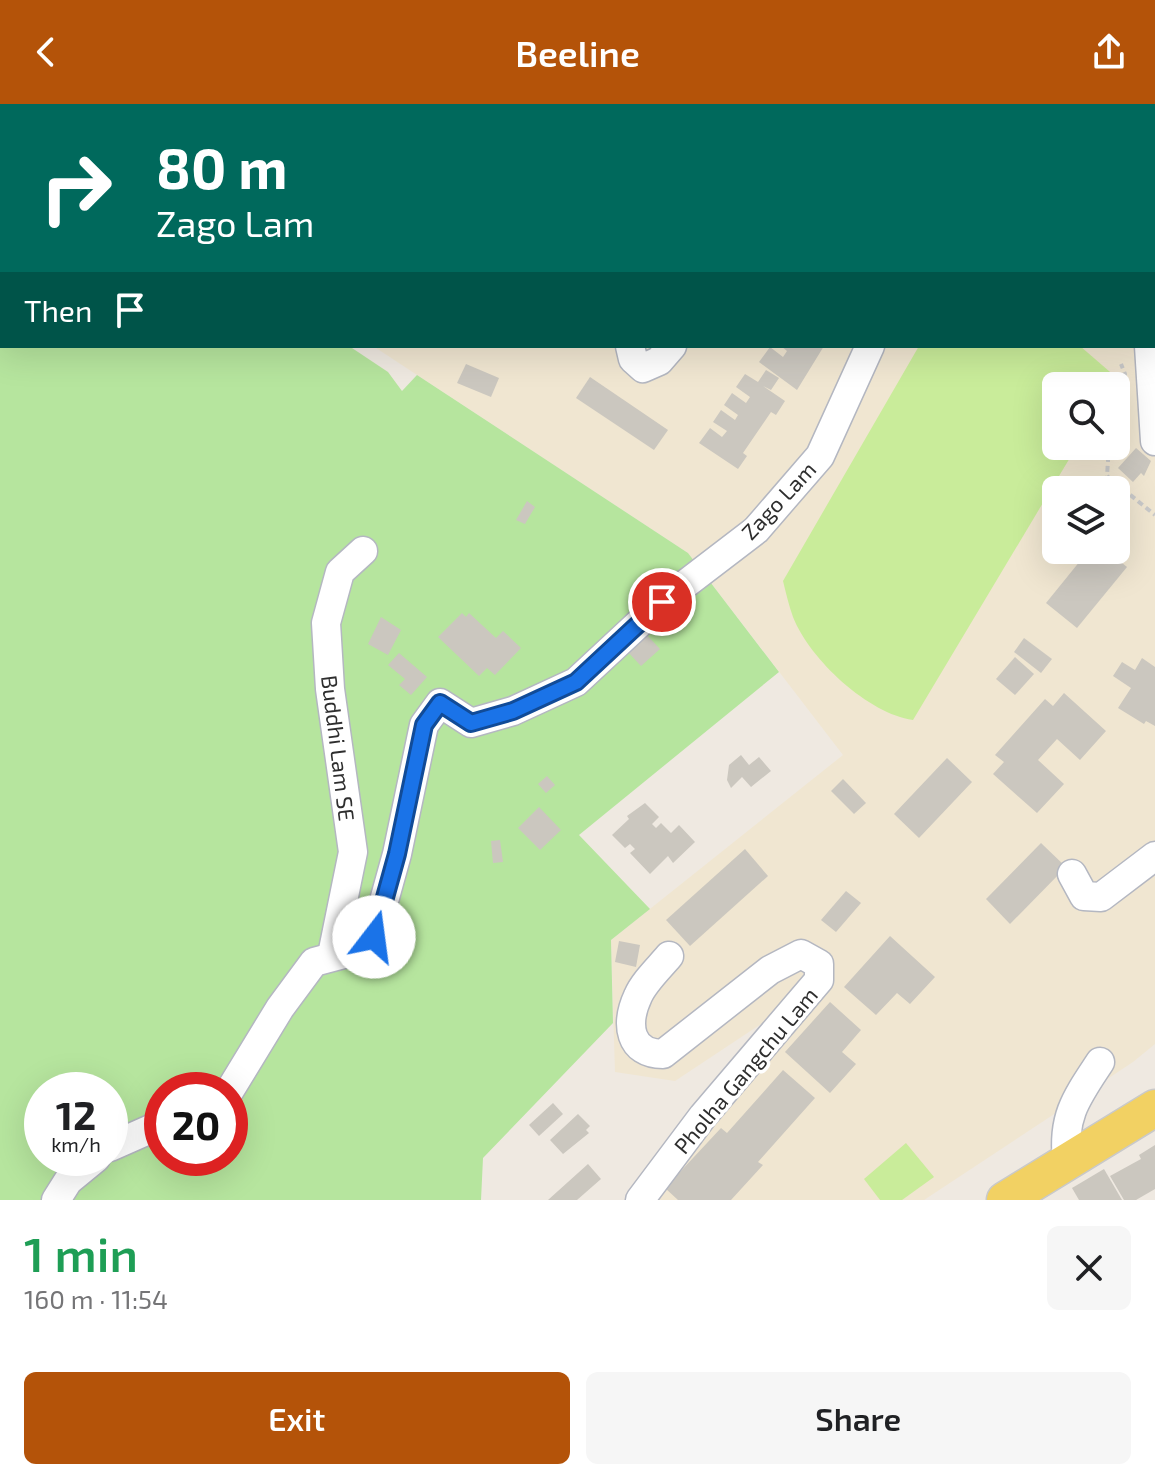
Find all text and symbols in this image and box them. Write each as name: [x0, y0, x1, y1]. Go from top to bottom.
icon: back: [24, 30, 68, 74]
icon: share: [1087, 30, 1131, 74]
text: Beeline: [515, 31, 640, 74]
text: 80 m: [156, 133, 288, 200]
icon: right: [24, 136, 128, 240]
text: Zago Lam: [156, 201, 314, 244]
icon: arrive: [108, 288, 152, 332]
text: Then: [24, 292, 92, 328]
map controls: [1042, 372, 1130, 564]
button: search: [1042, 372, 1130, 460]
street label: Zago Lam: [735, 456, 821, 544]
button: layers: [1042, 476, 1130, 564]
pin: [628, 568, 696, 636]
icon: arrive: [640, 580, 684, 624]
street label: Buddhi Lam SE: [317, 674, 361, 822]
position arrow: [332, 895, 416, 979]
street label: Pholha Gangchu Lam: [668, 982, 822, 1158]
speed limit sign: 20: [144, 1072, 248, 1176]
text: 12: [56, 1090, 96, 1138]
text: km/h: [51, 1132, 101, 1156]
text: 1 min: [24, 1224, 138, 1282]
button: close: [1047, 1226, 1131, 1310]
text: 160 m · 11:54: [24, 1283, 168, 1314]
button: Exit: [24, 1372, 570, 1464]
button: Share: [586, 1372, 1131, 1464]

